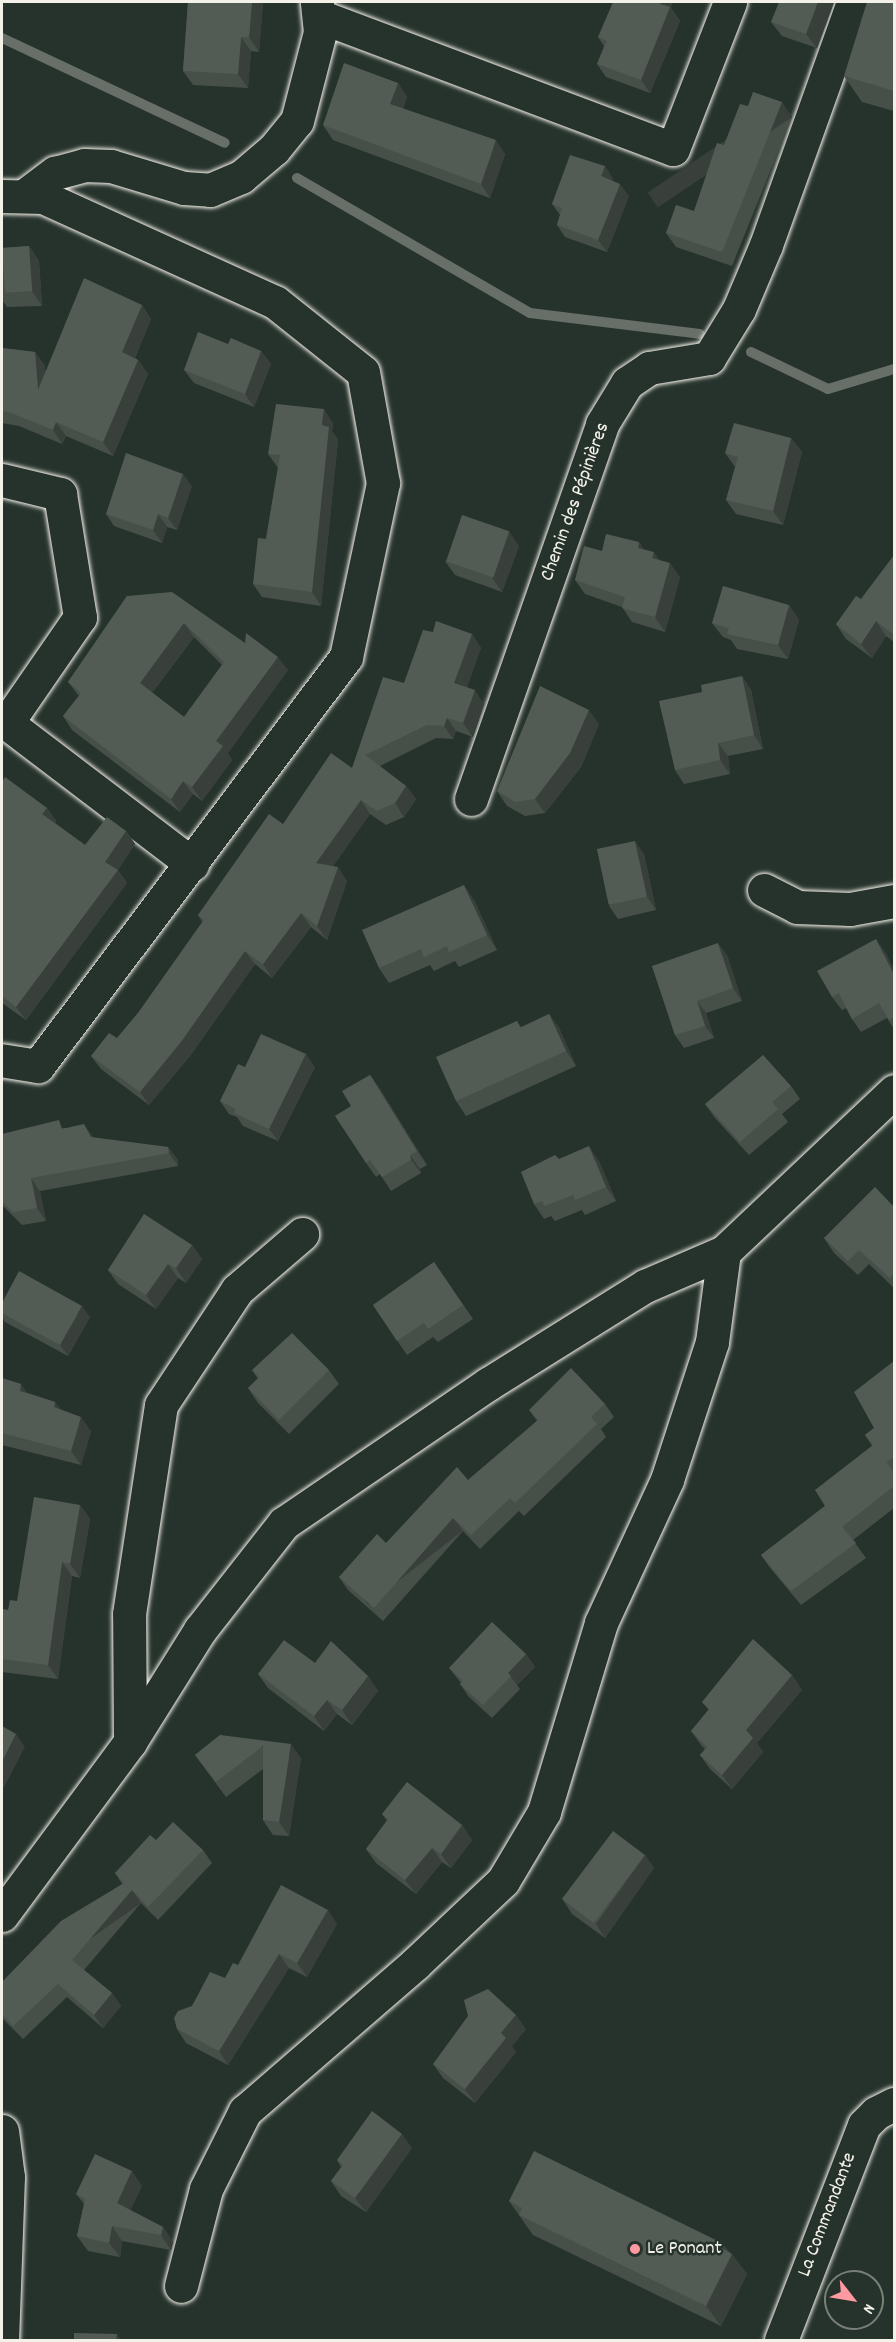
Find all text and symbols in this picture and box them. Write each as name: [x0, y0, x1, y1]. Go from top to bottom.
street label: Chemin des Pépinières: [536, 419, 616, 585]
street label: La Commandante: [793, 2149, 863, 2281]
place label: Le Ponant: [647, 2237, 722, 2261]
marker: Le Ponant: [628, 2242, 642, 2256]
north arrow: [824, 2270, 884, 2330]
text: N: [856, 2299, 880, 2318]

